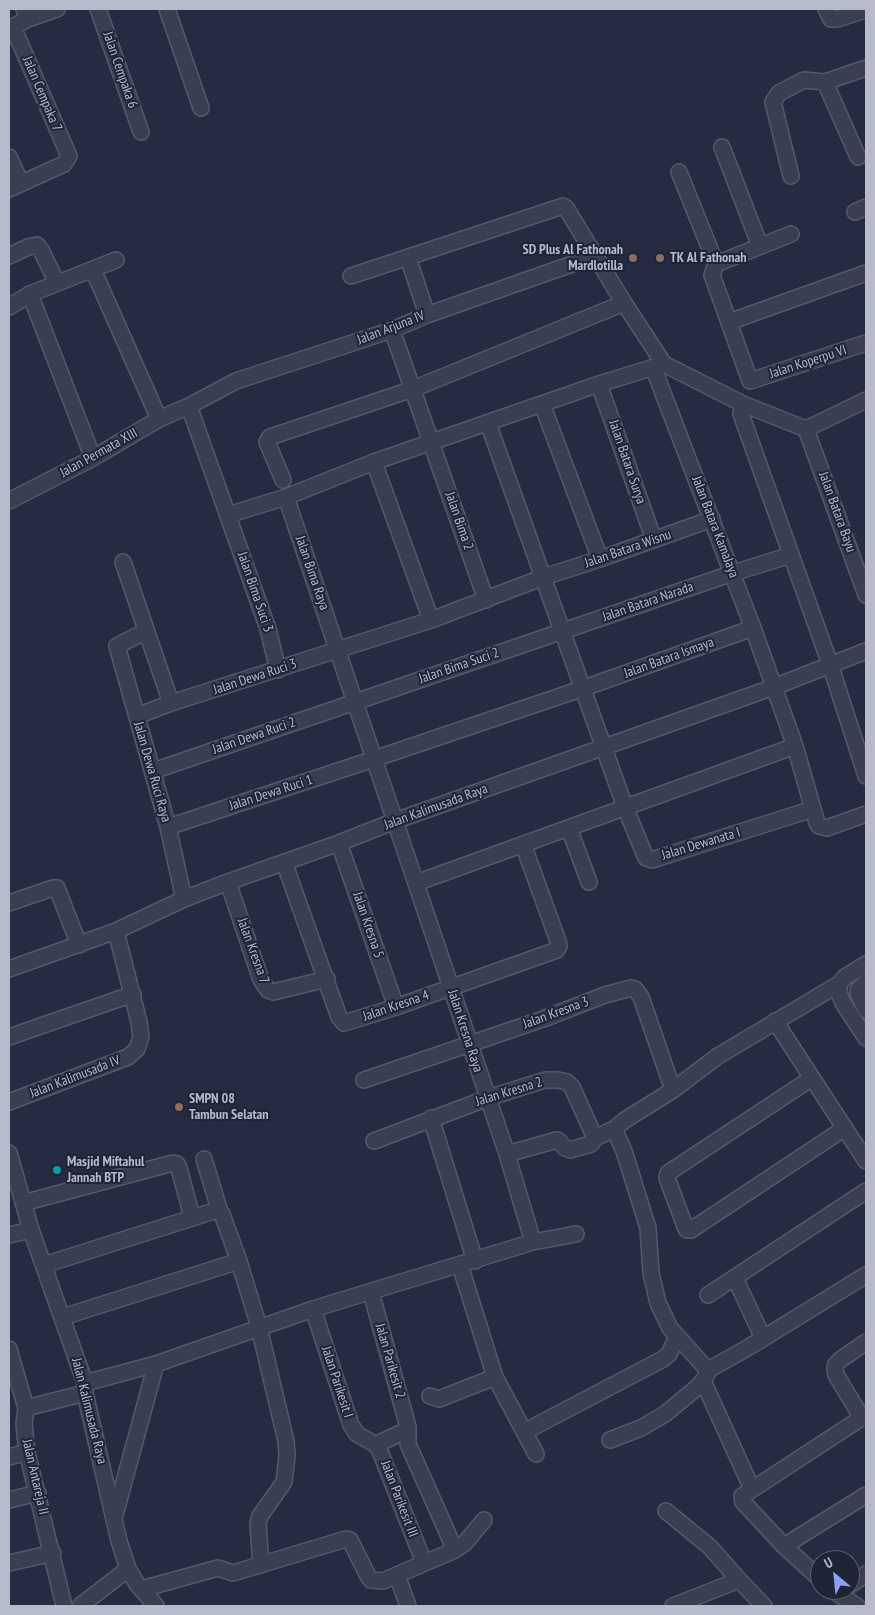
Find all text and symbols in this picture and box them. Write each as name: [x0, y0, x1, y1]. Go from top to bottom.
street label: Jalan Cempaka 6: [99, 30, 141, 110]
street label: Jalan Cempaka 7: [19, 54, 65, 134]
place label: SD Plus Al Fathonah Mardlotilla: [523, 242, 623, 274]
place label: TK Al Fathonah: [670, 250, 747, 266]
marker: SD Plus Al Fathonah Mardlotilla: [627, 252, 639, 264]
marker: TK Al Fathonah: [654, 252, 666, 264]
street label: Jalan Arjuna IV: [355, 307, 427, 349]
street label: Jalan Koperpu VI: [767, 342, 849, 382]
street label: Jalan Batara Surya: [605, 418, 649, 506]
street label: Jalan Permata XIII: [57, 425, 141, 481]
street label: Jalan Batara Bayu: [815, 469, 859, 555]
street label: Jalan Batara KamaJaya: [688, 474, 742, 580]
street label: Jalan Bima 2: [441, 490, 477, 552]
street label: Jalan Batara Wisnu: [583, 526, 673, 572]
street label: Jalan Bima Raya: [291, 534, 333, 612]
street label: Jalan Bima Suci 3: [233, 550, 277, 634]
street label: Jalan Batara Narada: [600, 579, 696, 625]
street label: Jalan Batara Ismaya: [622, 634, 716, 682]
street label: Jalan Bima Suci 2: [417, 644, 501, 688]
street label: Jalan Dewa Ruci 3: [211, 656, 299, 698]
street label: Jalan Dewa Ruci 2: [210, 714, 298, 758]
street label: Jalan Dewa Ruci Raya: [130, 720, 174, 824]
street label: Jalan Dewa Ruci 1: [227, 772, 315, 814]
street label: Jalan Kalimusada Raya: [382, 781, 490, 833]
street label: Jalan Dewanata I: [660, 824, 742, 864]
street label: Jalan Kresna 5: [349, 890, 387, 960]
street label: Jalan Kresna 7: [233, 916, 273, 986]
street label: Jalan Kresna 4: [361, 987, 431, 1025]
street label: Jalan Kresna Raya: [444, 988, 486, 1074]
street label: Jalan Kresna 3: [521, 993, 591, 1033]
street label: Jalan Kalimusada IV: [27, 1052, 123, 1102]
street label: Jalan Kresna 2: [474, 1074, 544, 1110]
place label: SMPN 08 Tambun Selatan: [189, 1091, 269, 1124]
marker: SMPN 08 Tambun Selatan: [173, 1101, 185, 1113]
place label: Masjid Miftahul Jannah BTP: [67, 1154, 144, 1186]
marker: Masjid Miftahul Jannah BTP: [51, 1164, 63, 1176]
street label: Jalan Parikesit 2: [371, 1322, 409, 1400]
street label: Jalan Parikesit I: [318, 1344, 356, 1420]
street label: Jalan Kalimusada Raya: [68, 1356, 110, 1466]
street label: Jalan Antareja II: [18, 1438, 52, 1516]
street label: Jalan Parikesit III: [377, 1458, 421, 1540]
north arrow: [810, 1550, 860, 1600]
text: U: [821, 1553, 836, 1572]

